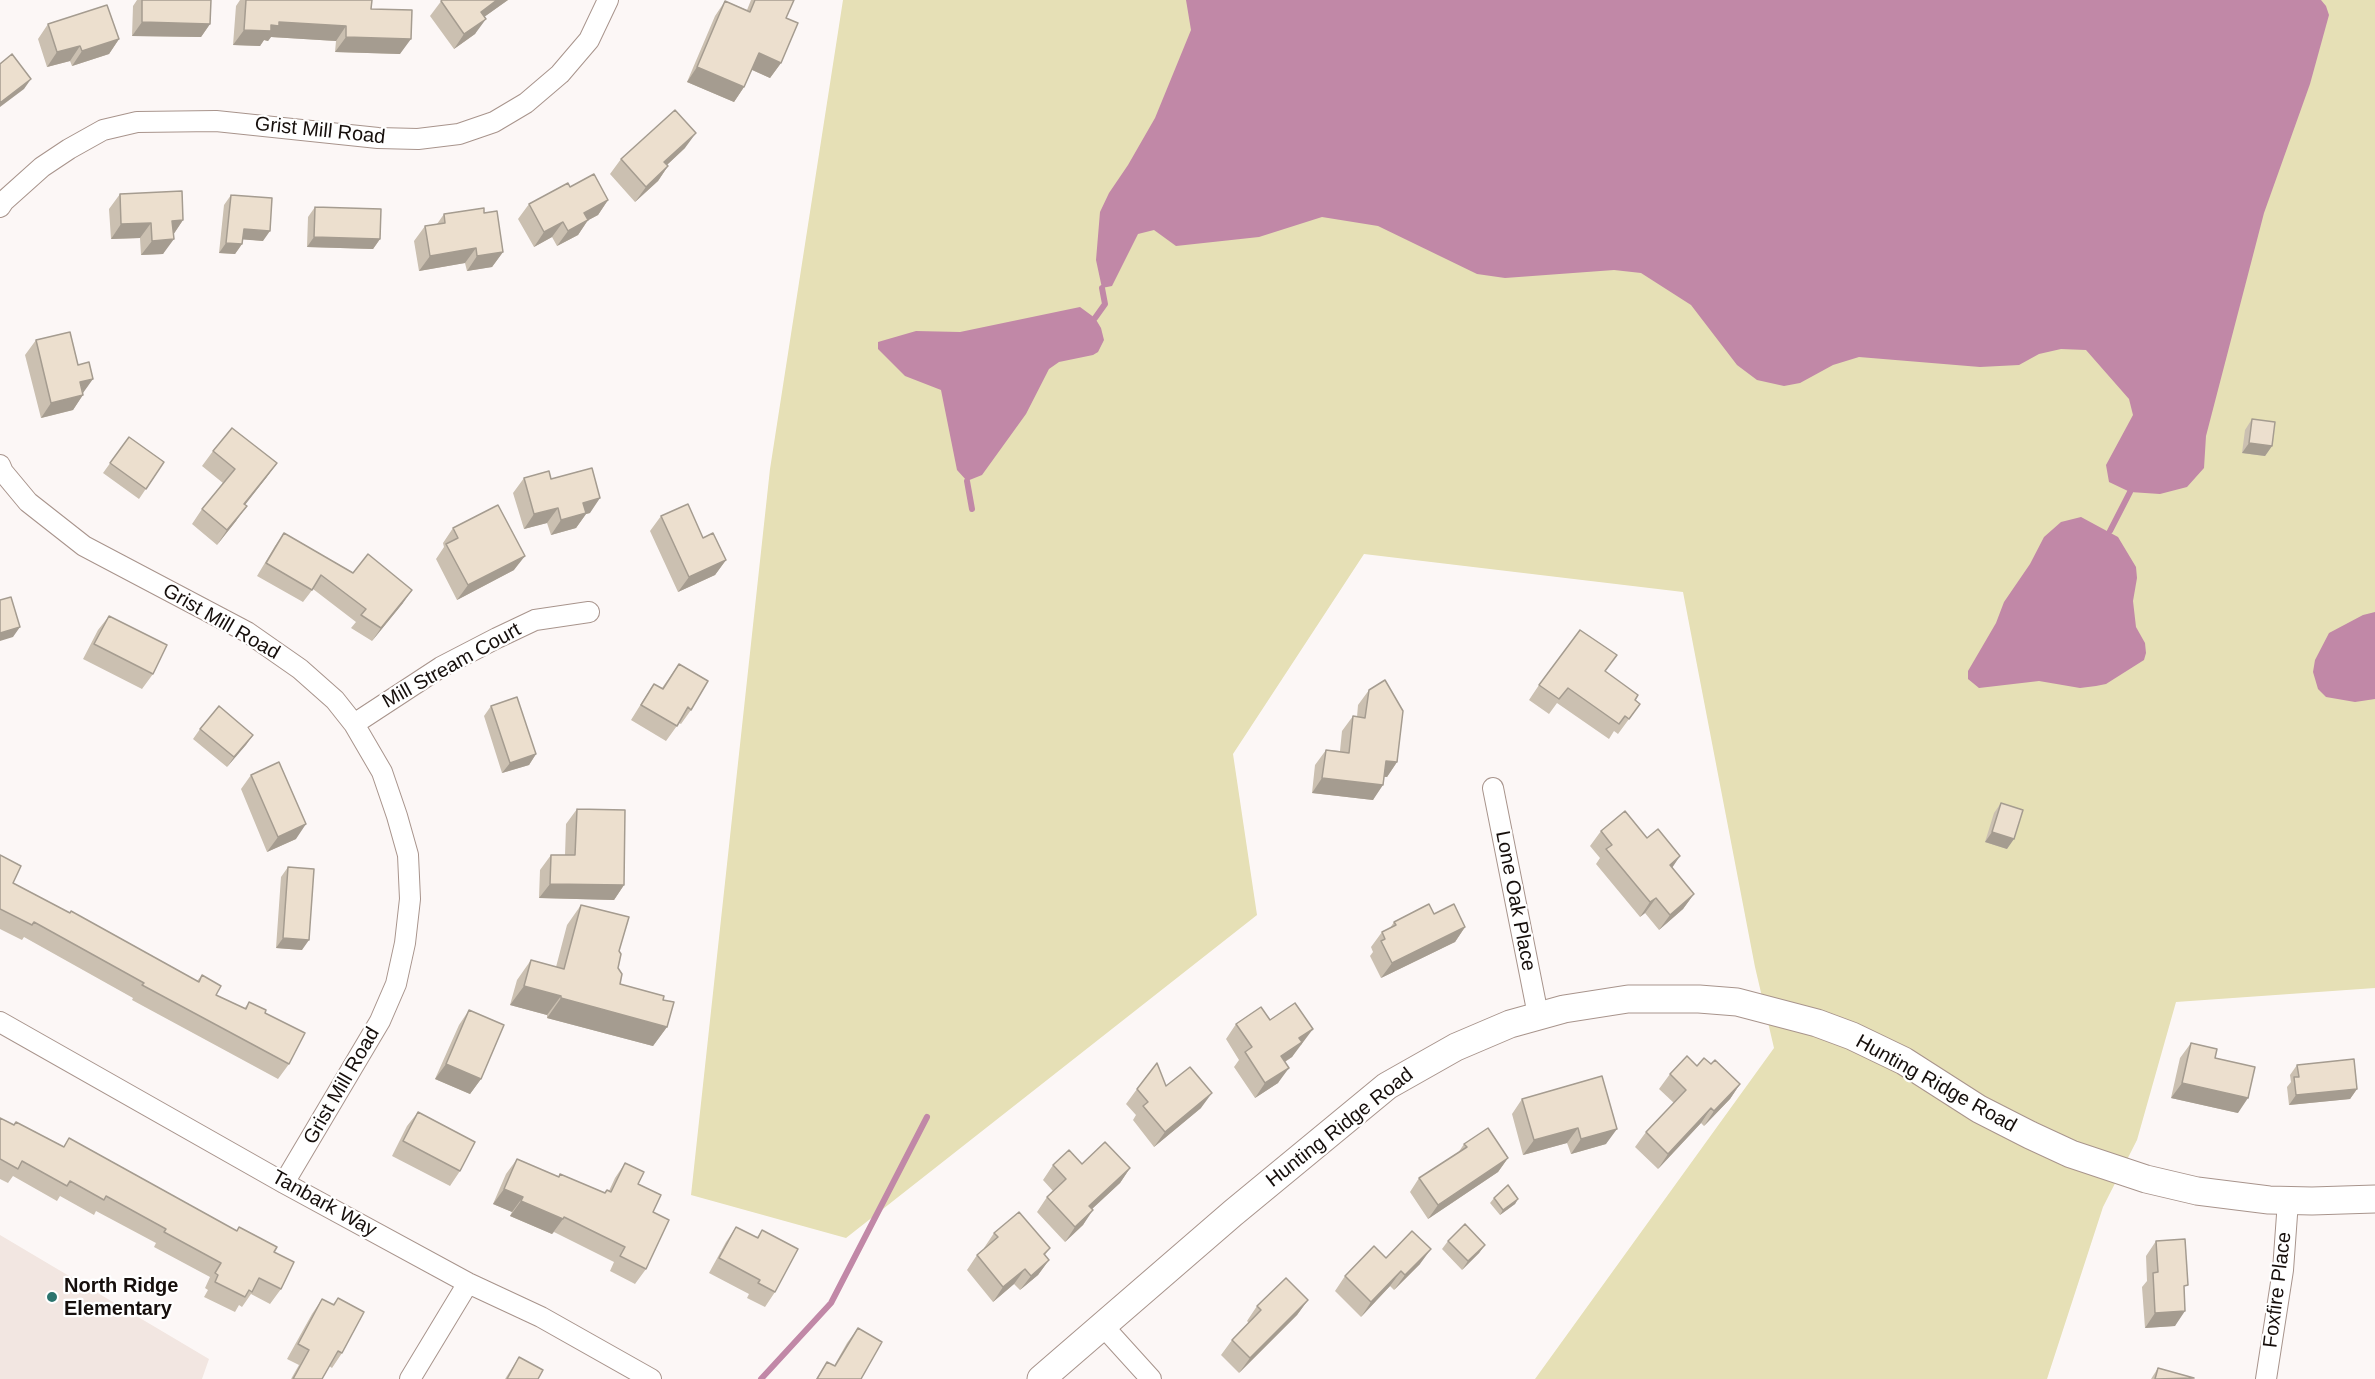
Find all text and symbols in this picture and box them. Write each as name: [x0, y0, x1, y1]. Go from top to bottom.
street label: Grist Mill Road: [254, 112, 386, 150]
street label: Grist Mill Road: [158, 579, 284, 665]
street label: Mill Stream Court: [379, 618, 525, 714]
street label: Lone Oak Place: [1490, 829, 1540, 973]
street label: Grist Mill Road: [299, 1023, 385, 1149]
street label: Hunting Ridge Road: [1851, 1030, 2021, 1138]
street label: Hunting Ridge Road: [1262, 1063, 1418, 1193]
street label: Tanbark Way: [267, 1165, 381, 1243]
street label: Foxfire Place: [2259, 1231, 2297, 1349]
place label: North Ridge Elementary: [64, 1274, 178, 1321]
marker: North Ridge Elementary: [45, 1290, 59, 1304]

